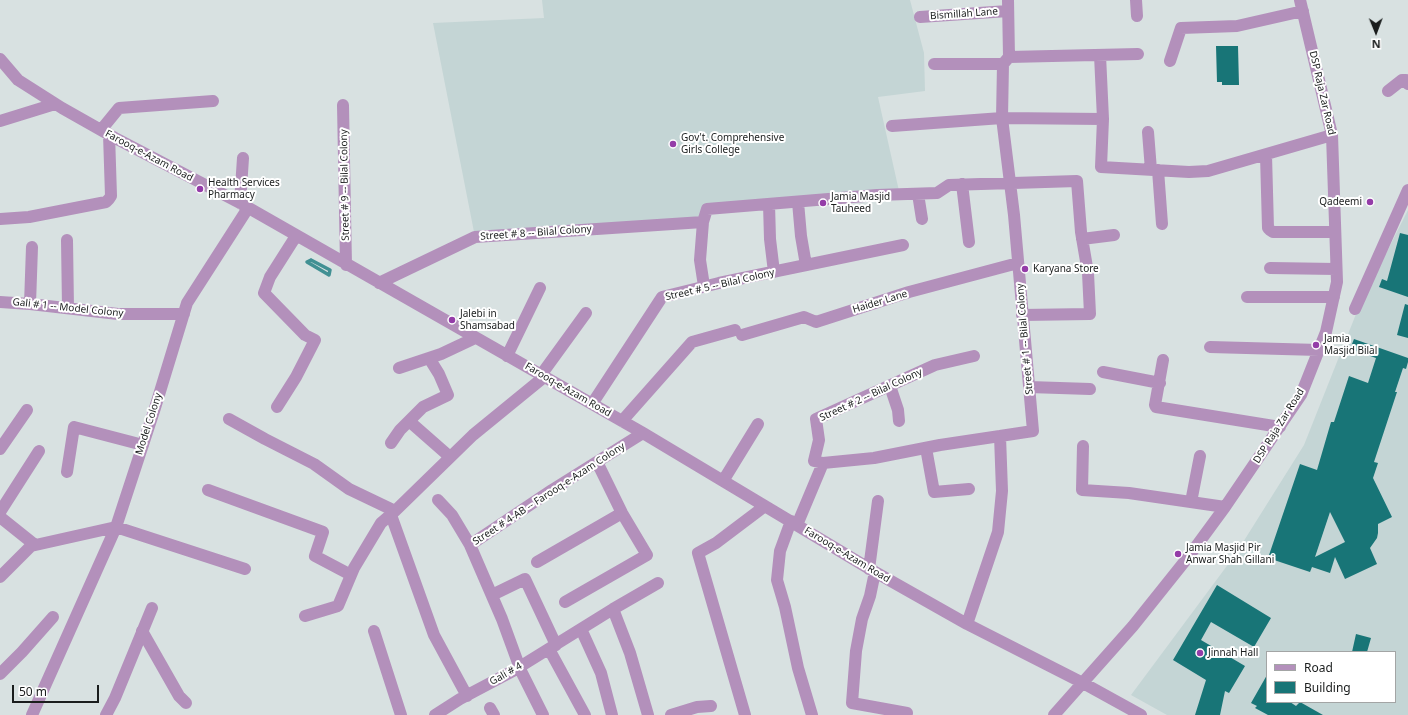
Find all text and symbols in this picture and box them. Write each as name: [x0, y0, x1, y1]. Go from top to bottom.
street label: Bismillah Lane: [930, 6, 998, 22]
north arrow: [1356, 12, 1396, 52]
text: N: [1372, 37, 1381, 52]
street label: DSP Raja Zar Road: [1306, 50, 1338, 136]
street label: Farooq-e-Azam Road: [103, 128, 195, 184]
street label: Street # 9 -- Bilal Colony: [338, 129, 352, 241]
place label: Gov't. Comprehensive Girls College: [681, 132, 784, 156]
marker: Gov't. Comprehensive Girls College: [668, 139, 678, 149]
place label: Health Services Pharmacy: [208, 177, 280, 200]
marker: Health Services Pharmacy: [195, 184, 205, 194]
place label: Jamia Masjid Tauheed: [831, 191, 890, 214]
place label: Qadeemi: [1319, 196, 1362, 208]
marker: Qadeemi: [1365, 197, 1375, 207]
marker: Jamia Masjid Tauheed: [818, 198, 828, 208]
street label: Street # 8 -- Bilal Colony: [480, 223, 592, 243]
place label: Karyana Store: [1033, 263, 1099, 275]
marker: Karyana Store: [1020, 264, 1030, 274]
street label: Street # 5 -- Bilal Colony: [664, 267, 776, 303]
street label: Street # 1 -- Bilal Colony: [1014, 283, 1036, 395]
street label: Haider Lane: [851, 288, 909, 316]
street label: Gali # 1 -- Model Colony: [12, 296, 124, 320]
place label: Jalebi in Shamsabad: [460, 308, 515, 332]
marker: Jalebi in Shamsabad: [447, 315, 457, 325]
place label: Jamia Masjid Bilal: [1324, 333, 1377, 356]
marker: Jamia Masjid Bilal: [1311, 340, 1321, 350]
street label: Farooq-e-Azam Road: [523, 360, 613, 420]
street label: Street # 2 -- Bilal Colony: [818, 366, 924, 424]
street label: DSP Raja Zar Road: [1251, 386, 1307, 466]
street label: Model Colony: [133, 392, 165, 456]
street label: Street # 4-AB -- Farooq-e-Azam Colony: [471, 440, 627, 548]
street label: Farooq-e-Azam Road: [802, 525, 892, 585]
place label: Jamia Masjid Pir Anwar Shah Gillani: [1186, 542, 1274, 566]
marker: Jamia Masjid Pir Anwar Shah Gillani: [1173, 549, 1183, 559]
place label: Jinnah Hall: [1208, 647, 1258, 659]
marker: Jinnah Hall: [1195, 648, 1205, 658]
legend: [1266, 651, 1396, 703]
text: Road: [1304, 659, 1333, 676]
street label: Gali # 4: [488, 660, 524, 688]
scale bar: [14, 677, 101, 703]
text: Building: [1304, 679, 1351, 696]
text: 50 m: [19, 683, 47, 700]

